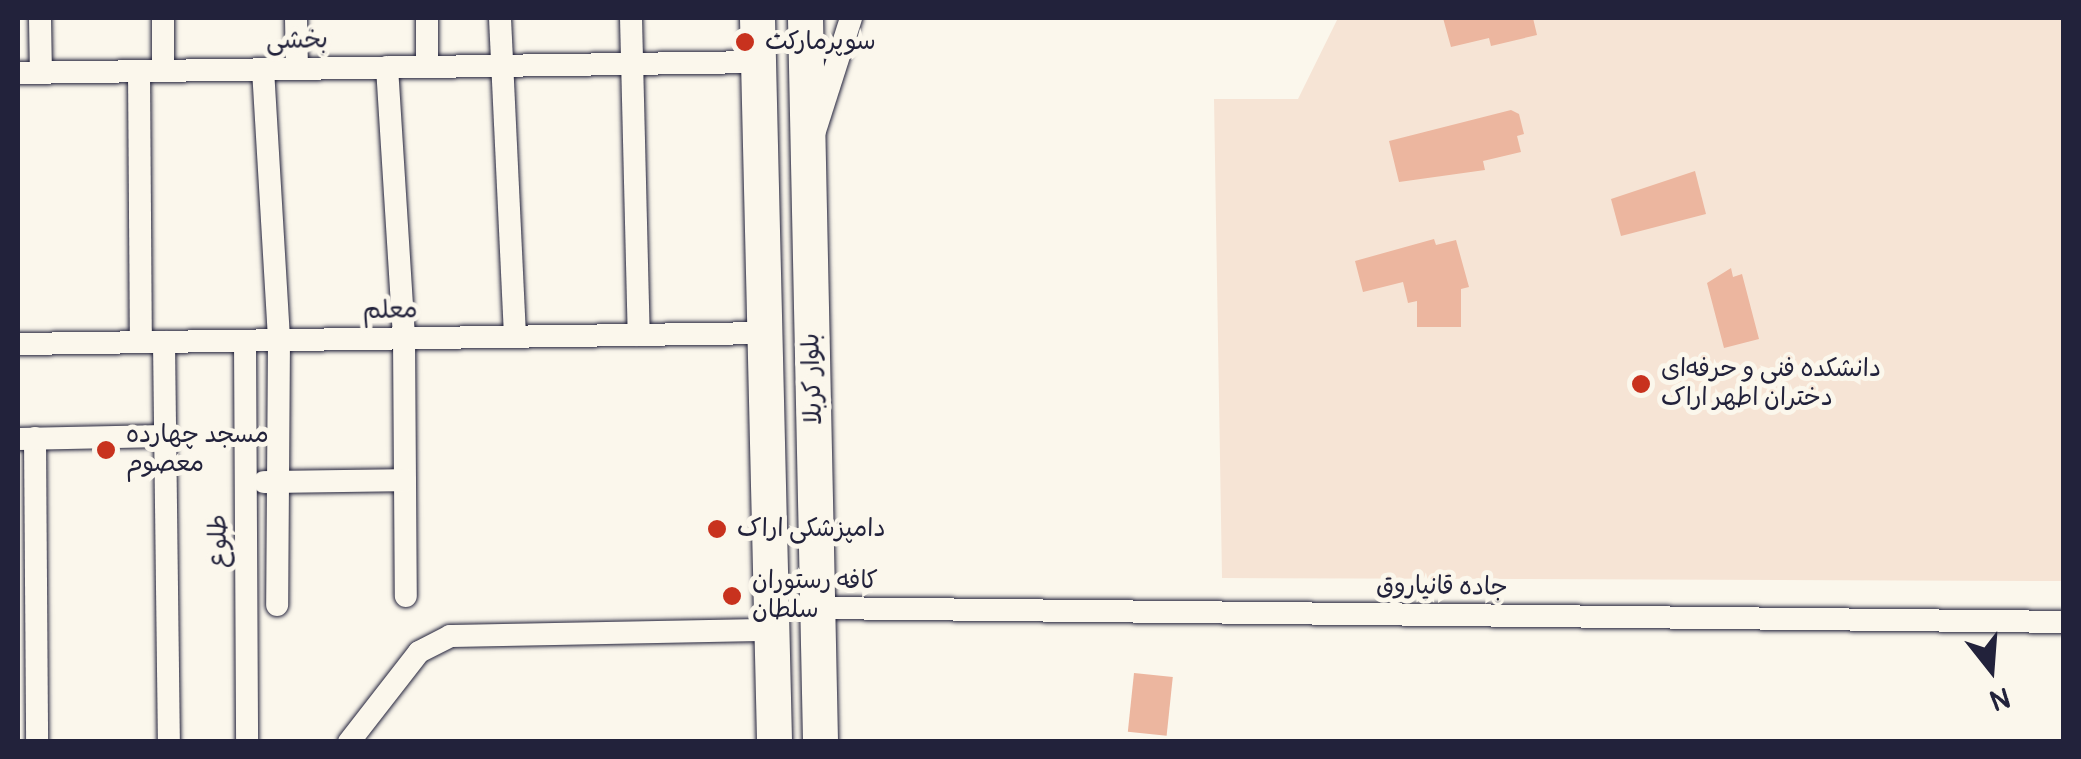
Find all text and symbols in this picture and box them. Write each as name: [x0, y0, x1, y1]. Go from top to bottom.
street label: بخشی: [266, 25, 328, 57]
place label: سوپرمارکت: [765, 27, 876, 57]
marker: سوپرمارکت: [734, 31, 756, 53]
street label: معلم: [362, 296, 418, 326]
street label: بلوار کربلا: [796, 332, 830, 426]
place label: دانشکده فنی و حرفه‌ای دختران اطهر اراک: [1661, 355, 1881, 414]
marker: دانشکده فنی و حرفه‌ای دختران اطهر اراک: [1630, 373, 1652, 395]
place label: مسجد چهارده معصوم: [126, 421, 269, 480]
marker: مسجد چهارده معصوم: [95, 439, 117, 461]
street label: طلوع: [204, 514, 234, 568]
place label: دامپزشکی اراک: [737, 514, 886, 544]
marker: دامپزشکی اراک: [706, 518, 728, 540]
place label: کافه رستوران سلطان: [752, 567, 878, 626]
street label: جاده قانیاروق: [1376, 571, 1508, 603]
marker: کافه رستوران سلطان: [721, 585, 743, 607]
north arrow: [1941, 619, 2041, 719]
text: N: [1986, 679, 2014, 718]

